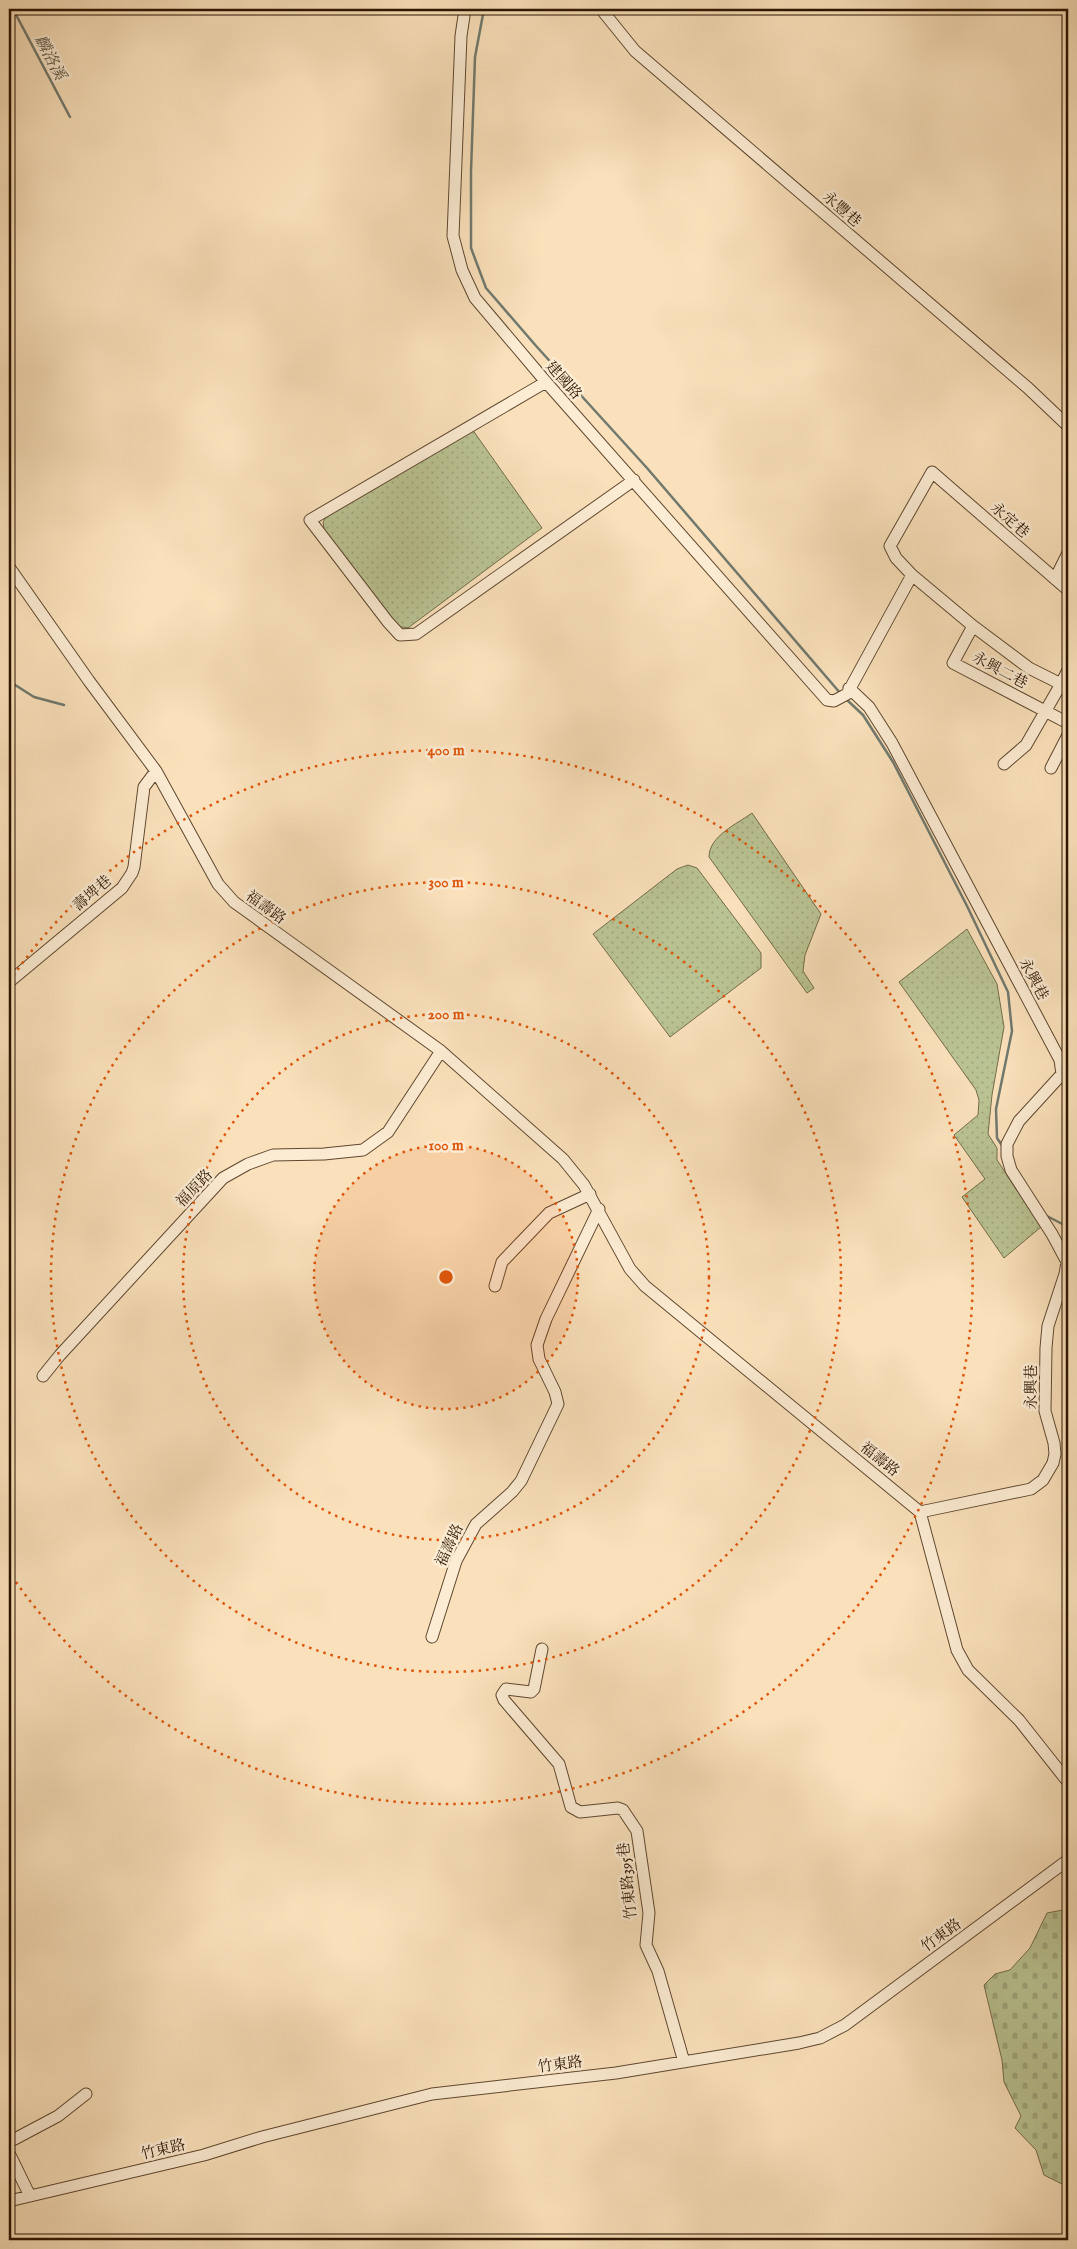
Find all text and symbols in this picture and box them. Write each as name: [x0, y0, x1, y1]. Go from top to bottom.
water label: 麟洛溪: [29, 32, 70, 86]
street label: 永豐巷: [818, 187, 865, 231]
street label: 建國路: [542, 357, 586, 403]
street label: 永定巷: [986, 498, 1033, 542]
street label: 永興二巷: [969, 648, 1031, 693]
text: 400 m: [428, 741, 465, 760]
street label: 壽埤巷: [69, 871, 116, 915]
text: 300 m: [428, 873, 464, 892]
street label: 福壽路: [242, 886, 289, 928]
street label: 永興巷: [1015, 955, 1053, 1004]
text: 200 m: [428, 1005, 465, 1024]
text: 100 m: [428, 1136, 464, 1155]
street label: 福原路: [172, 1166, 217, 1211]
centre of rings: [437, 1268, 455, 1286]
street label: 永興巷: [1022, 1364, 1041, 1410]
street label: 福壽路: [856, 1438, 903, 1481]
street label: 福壽路: [431, 1521, 468, 1570]
street label: 竹東路395巷: [614, 1841, 641, 1921]
street label: 竹東路: [918, 1914, 965, 1956]
street label: 竹東路: [537, 2052, 584, 2077]
street label: 竹東路: [139, 2135, 187, 2164]

